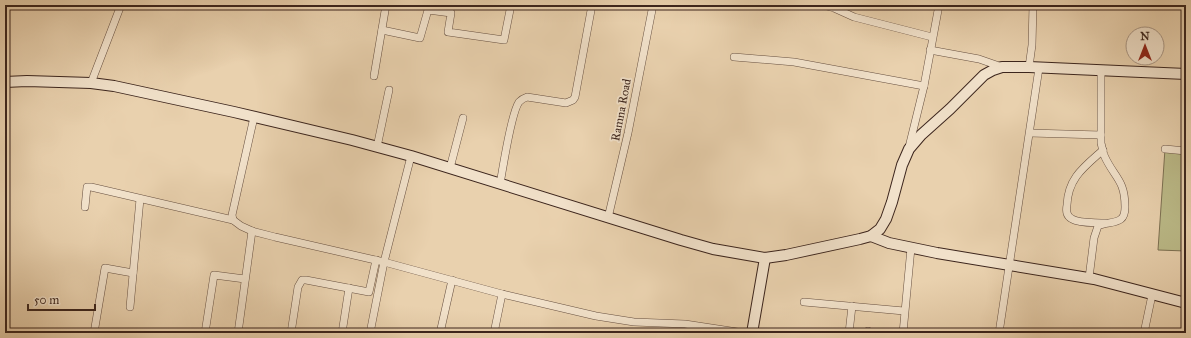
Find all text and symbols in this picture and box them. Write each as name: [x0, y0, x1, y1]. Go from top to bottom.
north arrow: [1125, 26, 1165, 66]
text: N: [1140, 30, 1150, 43]
street label: Ramna Road: [608, 78, 634, 142]
scale bar: [28, 286, 95, 312]
text: 50 m: [34, 293, 59, 307]

